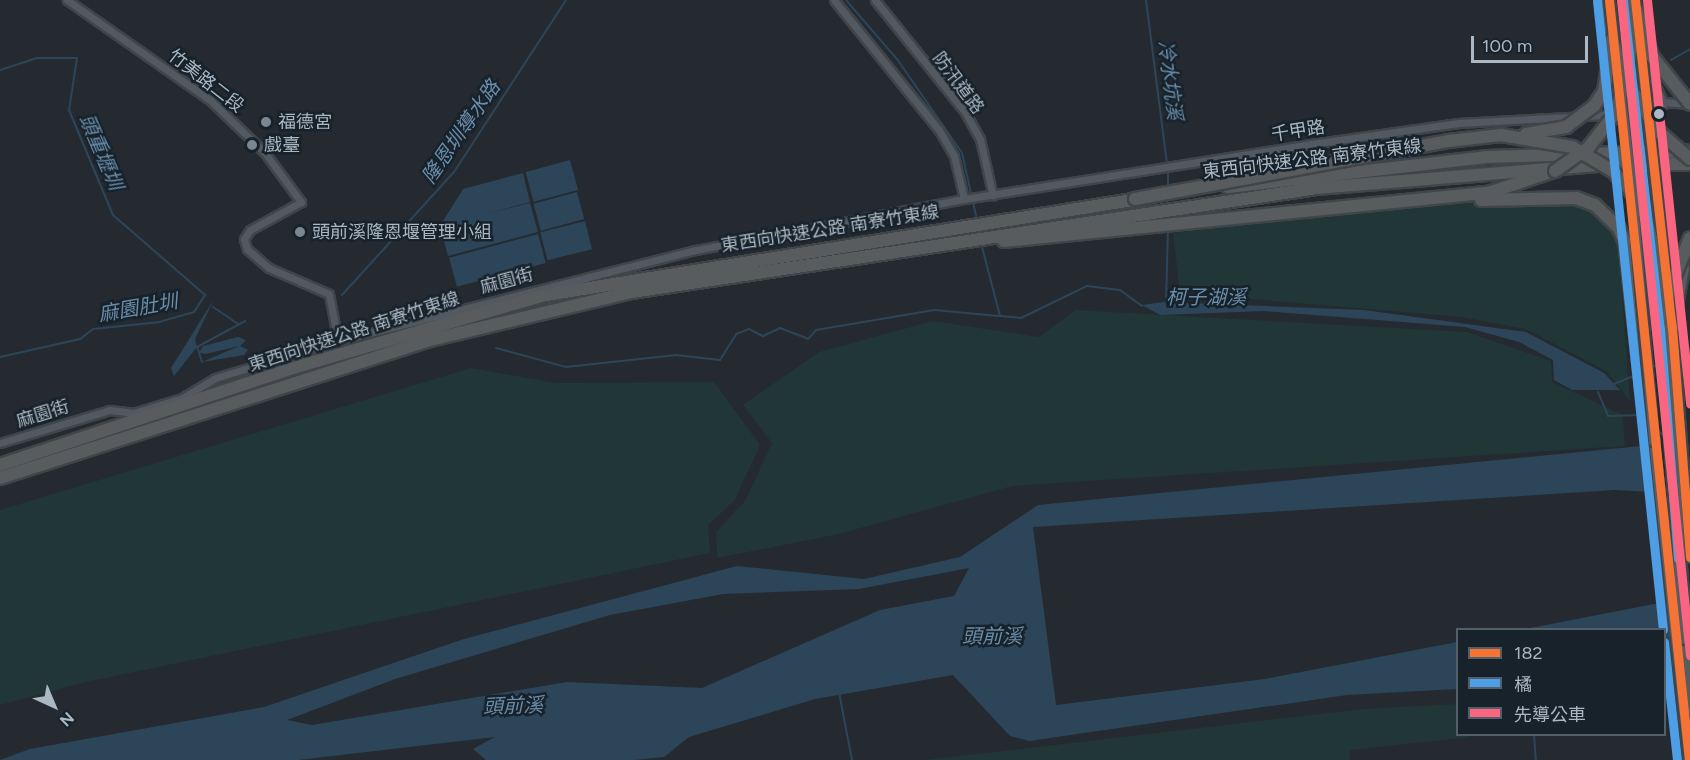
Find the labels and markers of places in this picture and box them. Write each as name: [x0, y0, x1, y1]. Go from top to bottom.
unlabelled marker: [1653, 108, 1665, 120]
place label: 福德宮: [278, 111, 332, 133]
marker: 福德宮: [259, 115, 273, 129]
place label: 戲臺: [264, 134, 300, 156]
marker: 戲臺: [245, 138, 259, 152]
place label: 頭前溪隆恩堰管理小組: [312, 221, 492, 243]
marker: 頭前溪隆恩堰管理小組: [293, 225, 307, 239]

